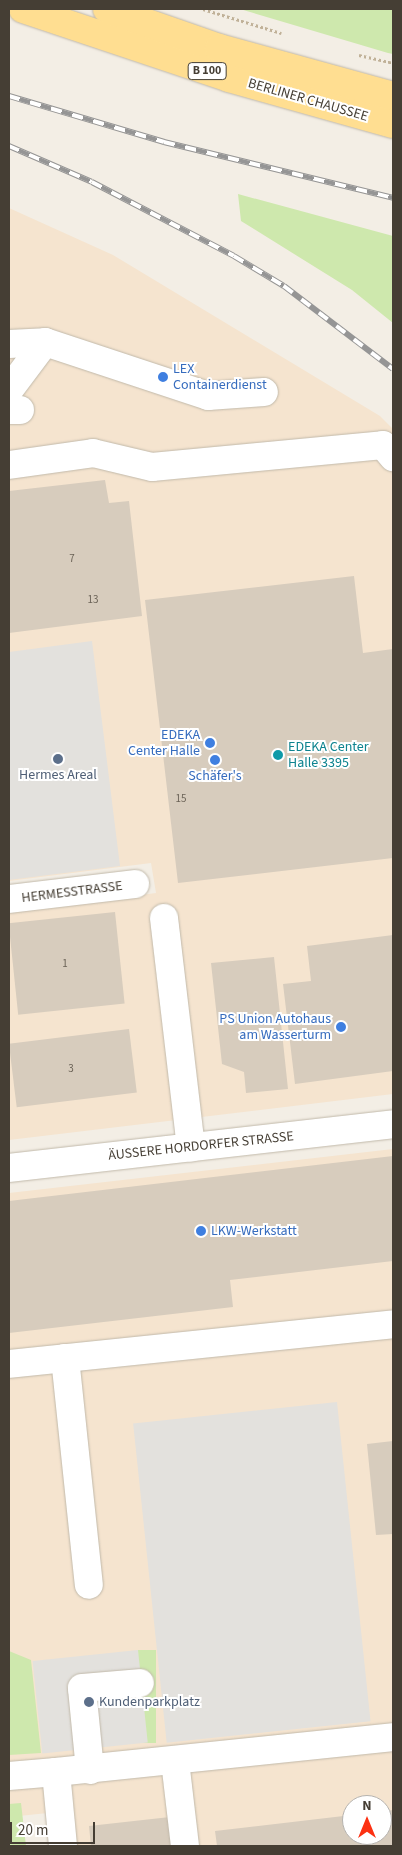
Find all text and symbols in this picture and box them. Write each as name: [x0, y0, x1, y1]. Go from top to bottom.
road number: B 100: [187, 61, 227, 80]
street label: BERLINER CHAUSSEE: [246, 75, 370, 125]
place label: LEX Containerdienst: [173, 361, 267, 394]
marker: LEX Containerdienst: [157, 371, 169, 383]
house number: 7: [69, 552, 75, 566]
house number: 13: [88, 593, 98, 607]
place label: EDEKA Center Halle: [128, 727, 200, 760]
marker: EDEKA Center Halle: [204, 737, 216, 749]
place label: EDEKA Center Halle 3395: [288, 739, 369, 772]
marker: EDEKA Center Halle 3395: [272, 749, 284, 761]
marker: Hermes Areal: [52, 753, 64, 765]
marker: Schäfer's: [209, 754, 221, 766]
place label: Hermes Areal: [19, 767, 97, 783]
place label: Schäfer's: [188, 768, 242, 784]
house number: 15: [176, 792, 186, 806]
street label: HERMESSTRASSE: [21, 877, 123, 907]
house number: 1: [62, 957, 68, 971]
place label: PS Union Autohaus am Wasserturm: [219, 1011, 331, 1044]
marker: PS Union Autohaus am Wasserturm: [335, 1021, 347, 1033]
house number: 3: [68, 1062, 74, 1076]
street label: ÄUSSERE HORDORFER STRASSE: [108, 1128, 294, 1164]
place label: LKW-Werkstatt: [211, 1223, 297, 1239]
marker: LKW-Werkstatt: [195, 1225, 207, 1237]
place label: Kundenparkplatz: [99, 1694, 200, 1710]
marker: Kundenparkplatz: [83, 1696, 95, 1708]
north arrow: [342, 1795, 392, 1845]
text: N: [362, 1796, 372, 1816]
scale bar: [12, 1812, 98, 1844]
text: 20 m: [18, 1820, 48, 1841]

